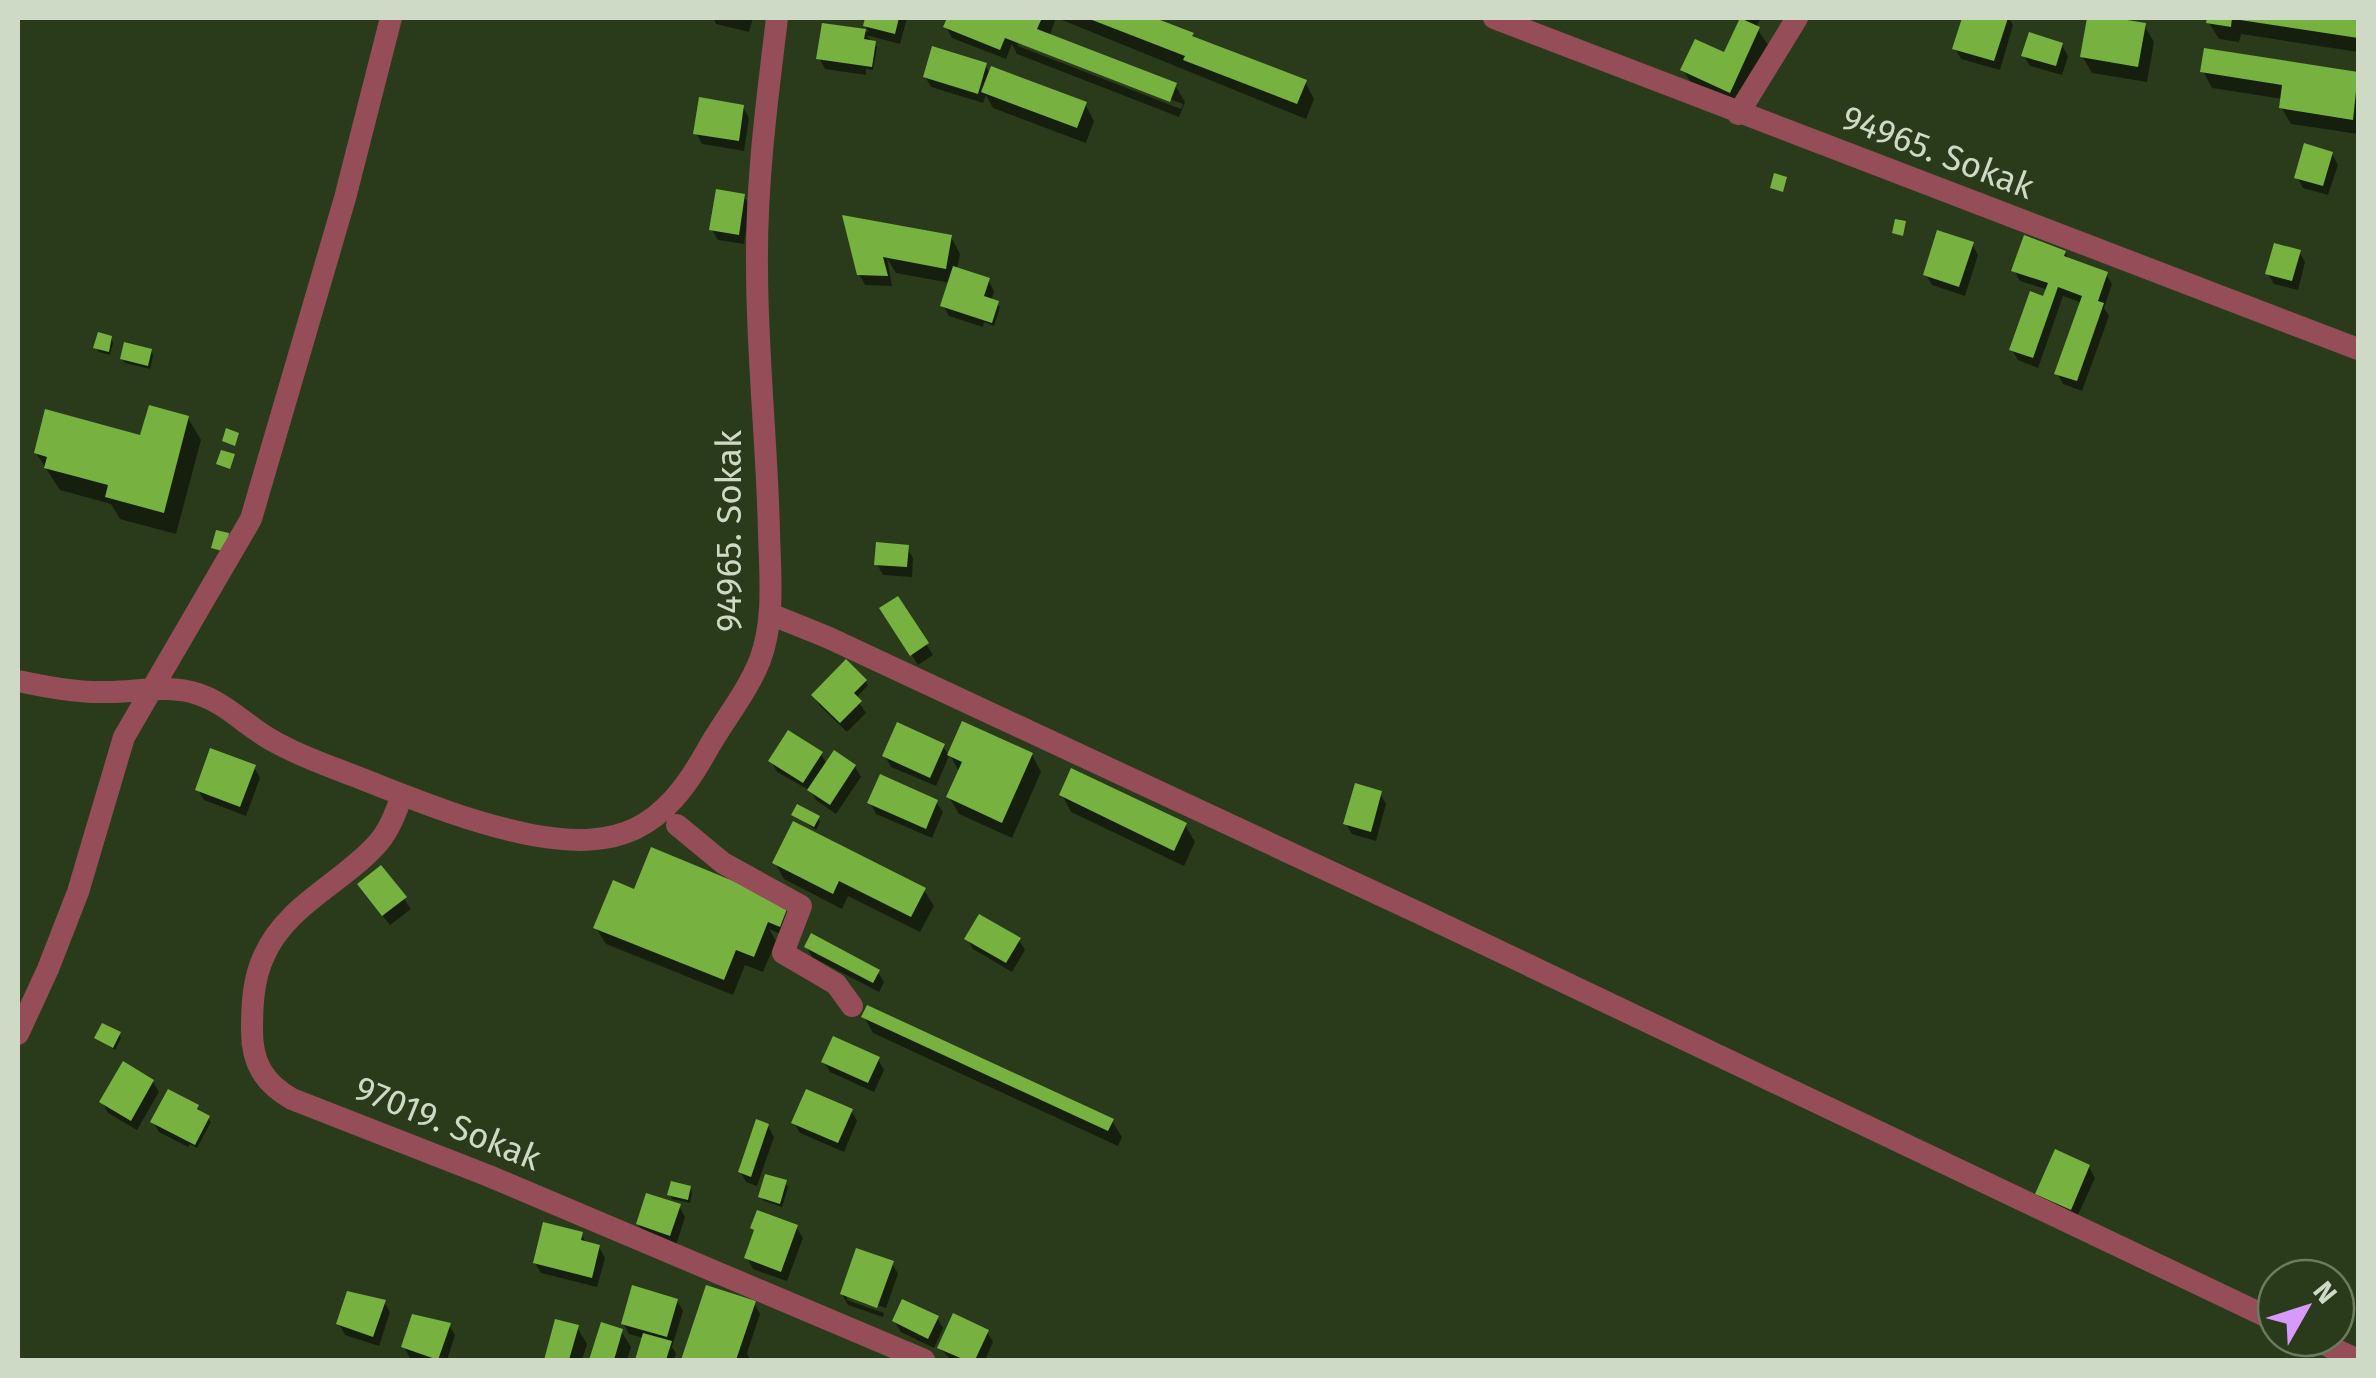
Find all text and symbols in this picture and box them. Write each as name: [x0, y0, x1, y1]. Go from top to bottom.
street label: 94965. Sokak: [1836, 96, 2040, 208]
street label: 94965. Sokak: [708, 430, 750, 632]
street label: 97019. Sokak: [349, 1067, 547, 1179]
north arrow: [2256, 1258, 2356, 1358]
text: N: [2306, 1275, 2344, 1310]

